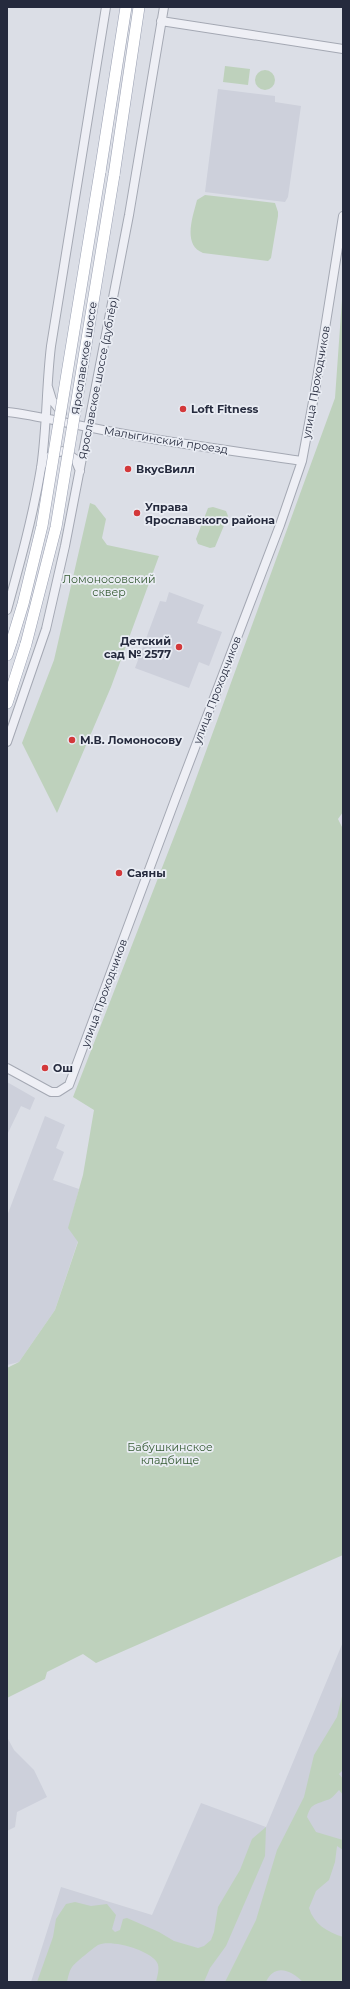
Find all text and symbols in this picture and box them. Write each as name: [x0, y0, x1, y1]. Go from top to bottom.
street label: Ярославское шоссе (дублёр): [75, 295, 121, 461]
street label: Ярославское шоссе: [68, 300, 100, 415]
street label: улица Проходчиков: [299, 324, 333, 441]
place label: Loft Fitness: [191, 402, 259, 416]
marker: Loft Fitness: [178, 404, 188, 414]
street label: Малыгинский проезд: [103, 423, 229, 457]
place label: ВкусВилл: [136, 462, 195, 476]
marker: ВкусВилл: [123, 464, 133, 474]
place label: Управа Ярославского района: [145, 500, 275, 527]
marker: Управа Ярославского района: [132, 508, 142, 518]
park label: Ломоносовский сквер: [62, 572, 156, 599]
place label: Детский сад № 2577: [104, 634, 171, 661]
street label: улица Проходчиков: [190, 634, 244, 747]
marker: Детский сад № 2577: [174, 642, 184, 652]
place label: М.В. Ломоносову: [80, 733, 182, 747]
marker: М.В. Ломоносову: [67, 735, 77, 745]
place label: Саяны: [127, 866, 166, 880]
marker: Саяны: [114, 868, 124, 878]
street label: улица Проходчиков: [78, 937, 130, 1050]
place label: Ош: [53, 1061, 73, 1075]
marker: Ош: [40, 1063, 50, 1073]
park label: Бабушкинское кладбище: [127, 1440, 213, 1467]

